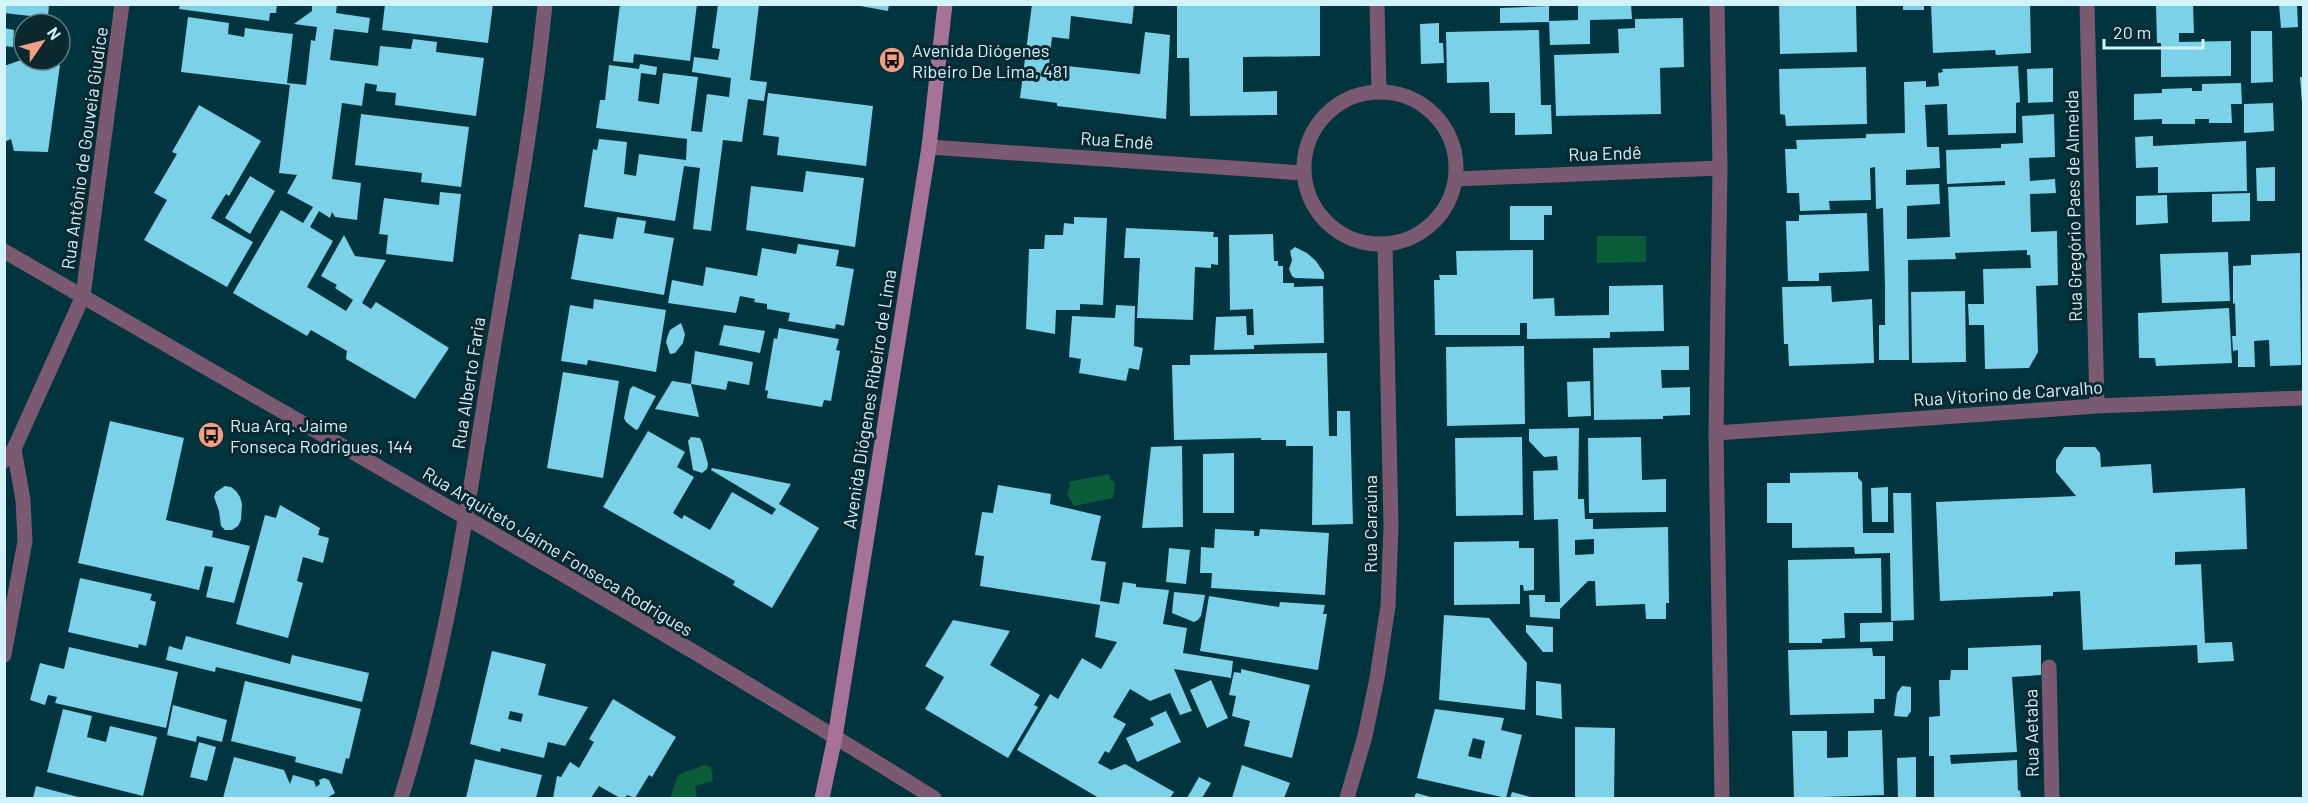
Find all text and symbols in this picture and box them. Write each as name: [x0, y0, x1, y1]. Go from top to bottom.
north arrow: [12, 12, 72, 72]
scale bar: [2104, 12, 2203, 50]
text: 20 m: [2113, 21, 2151, 43]
text: N: [44, 23, 66, 43]
street label: Rua Antônio de Gouveia Giudice: [56, 25, 112, 271]
place label: Avenida Diógenes Ribeiro De Lima, 481: [912, 39, 1068, 82]
bus stop icon: Avenida Diógenes Ribeiro De Lima, 481: [877, 45, 907, 75]
street label: Rua Gregório Paes de Almeida: [2060, 90, 2086, 322]
street label: Rua Endê: [1080, 126, 1154, 154]
street label: Rua Endê: [1568, 141, 1642, 165]
street label: Avenida Diógenes Ribeiro de Lima: [838, 268, 900, 530]
street label: Rua Alberto Faria: [447, 315, 489, 451]
street label: Rua Vitorino de Carvalho: [1912, 375, 2104, 411]
place label: Rua Arq. Jaime Fonseca Rodrigues, 144: [230, 414, 413, 457]
bus stop icon: Rua Arq. Jaime Fonseca Rodrigues, 144: [196, 420, 226, 450]
street label: Rua Arquiteto Jaime Fonseca Rodrigues: [419, 461, 697, 641]
street label: Rua Caraúna: [1359, 475, 1381, 573]
street label: Rua Aetaba: [2019, 689, 2043, 777]

